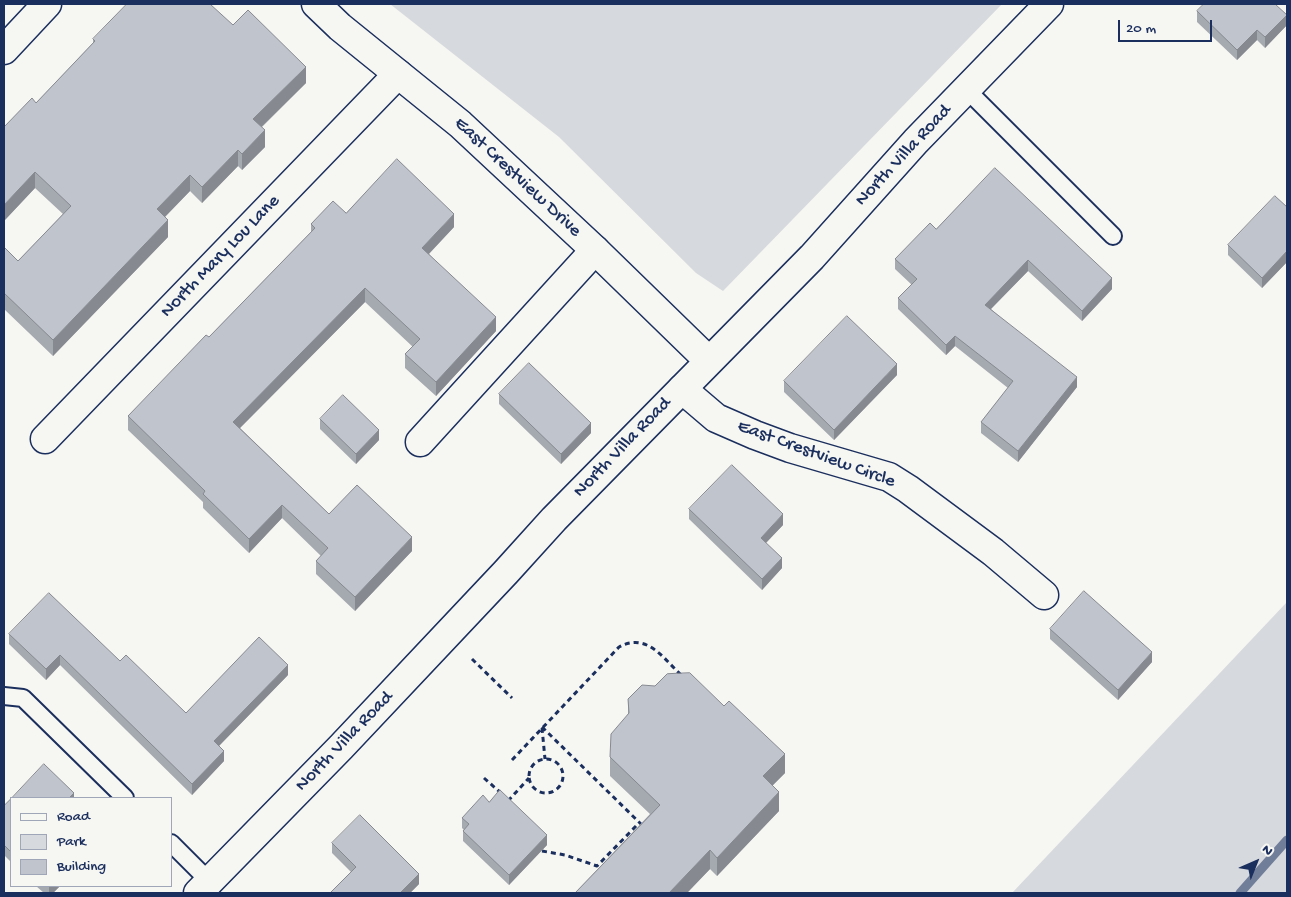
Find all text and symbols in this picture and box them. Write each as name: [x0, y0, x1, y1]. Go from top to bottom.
scale bar: [1121, 10, 1215, 42]
text: 20 m: [1126, 20, 1156, 38]
street label: North Villa Road: [851, 100, 957, 212]
street label: East Crestview Drive: [448, 113, 586, 243]
street label: North Mary Lou Lane: [156, 191, 286, 323]
street label: North Villa Road: [569, 393, 677, 503]
street label: East Crestview Circle: [734, 416, 898, 494]
street label: North Villa Road: [291, 687, 399, 797]
legend: [10, 797, 172, 887]
text: Road: [57, 808, 90, 826]
text: Park: [57, 833, 86, 851]
north arrow: [1231, 837, 1281, 887]
text: N: [1258, 842, 1276, 860]
text: Building: [57, 858, 106, 876]

